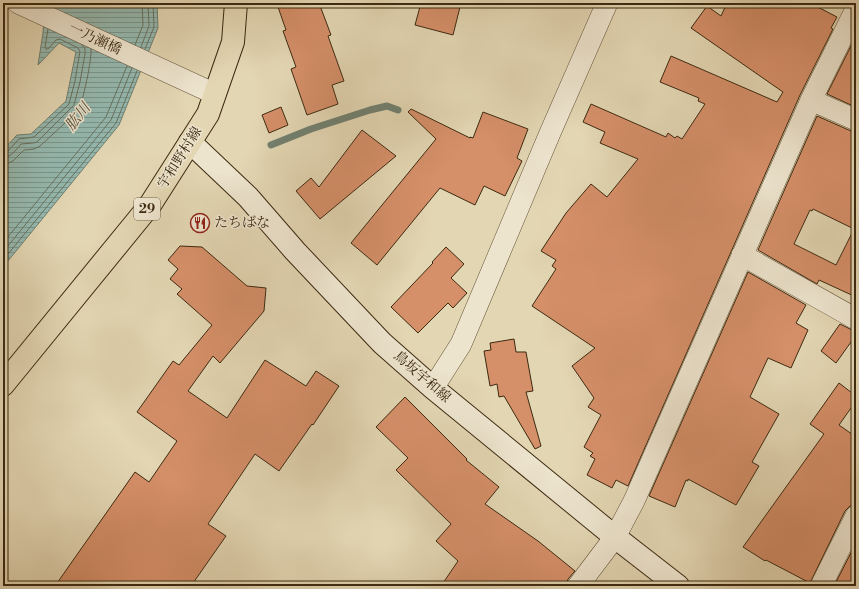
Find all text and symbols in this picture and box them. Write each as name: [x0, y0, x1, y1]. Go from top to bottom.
street label: 一乃瀬橋: [66, 19, 124, 59]
water label: 肱川: [61, 98, 96, 135]
street label: 宇和野村線: [154, 124, 206, 192]
road number: 29: [134, 198, 160, 220]
restaurant icon: たちばな: [189, 212, 211, 234]
place label: たちばな: [214, 214, 270, 232]
street label: 鳥坂宇和線: [390, 347, 454, 407]

